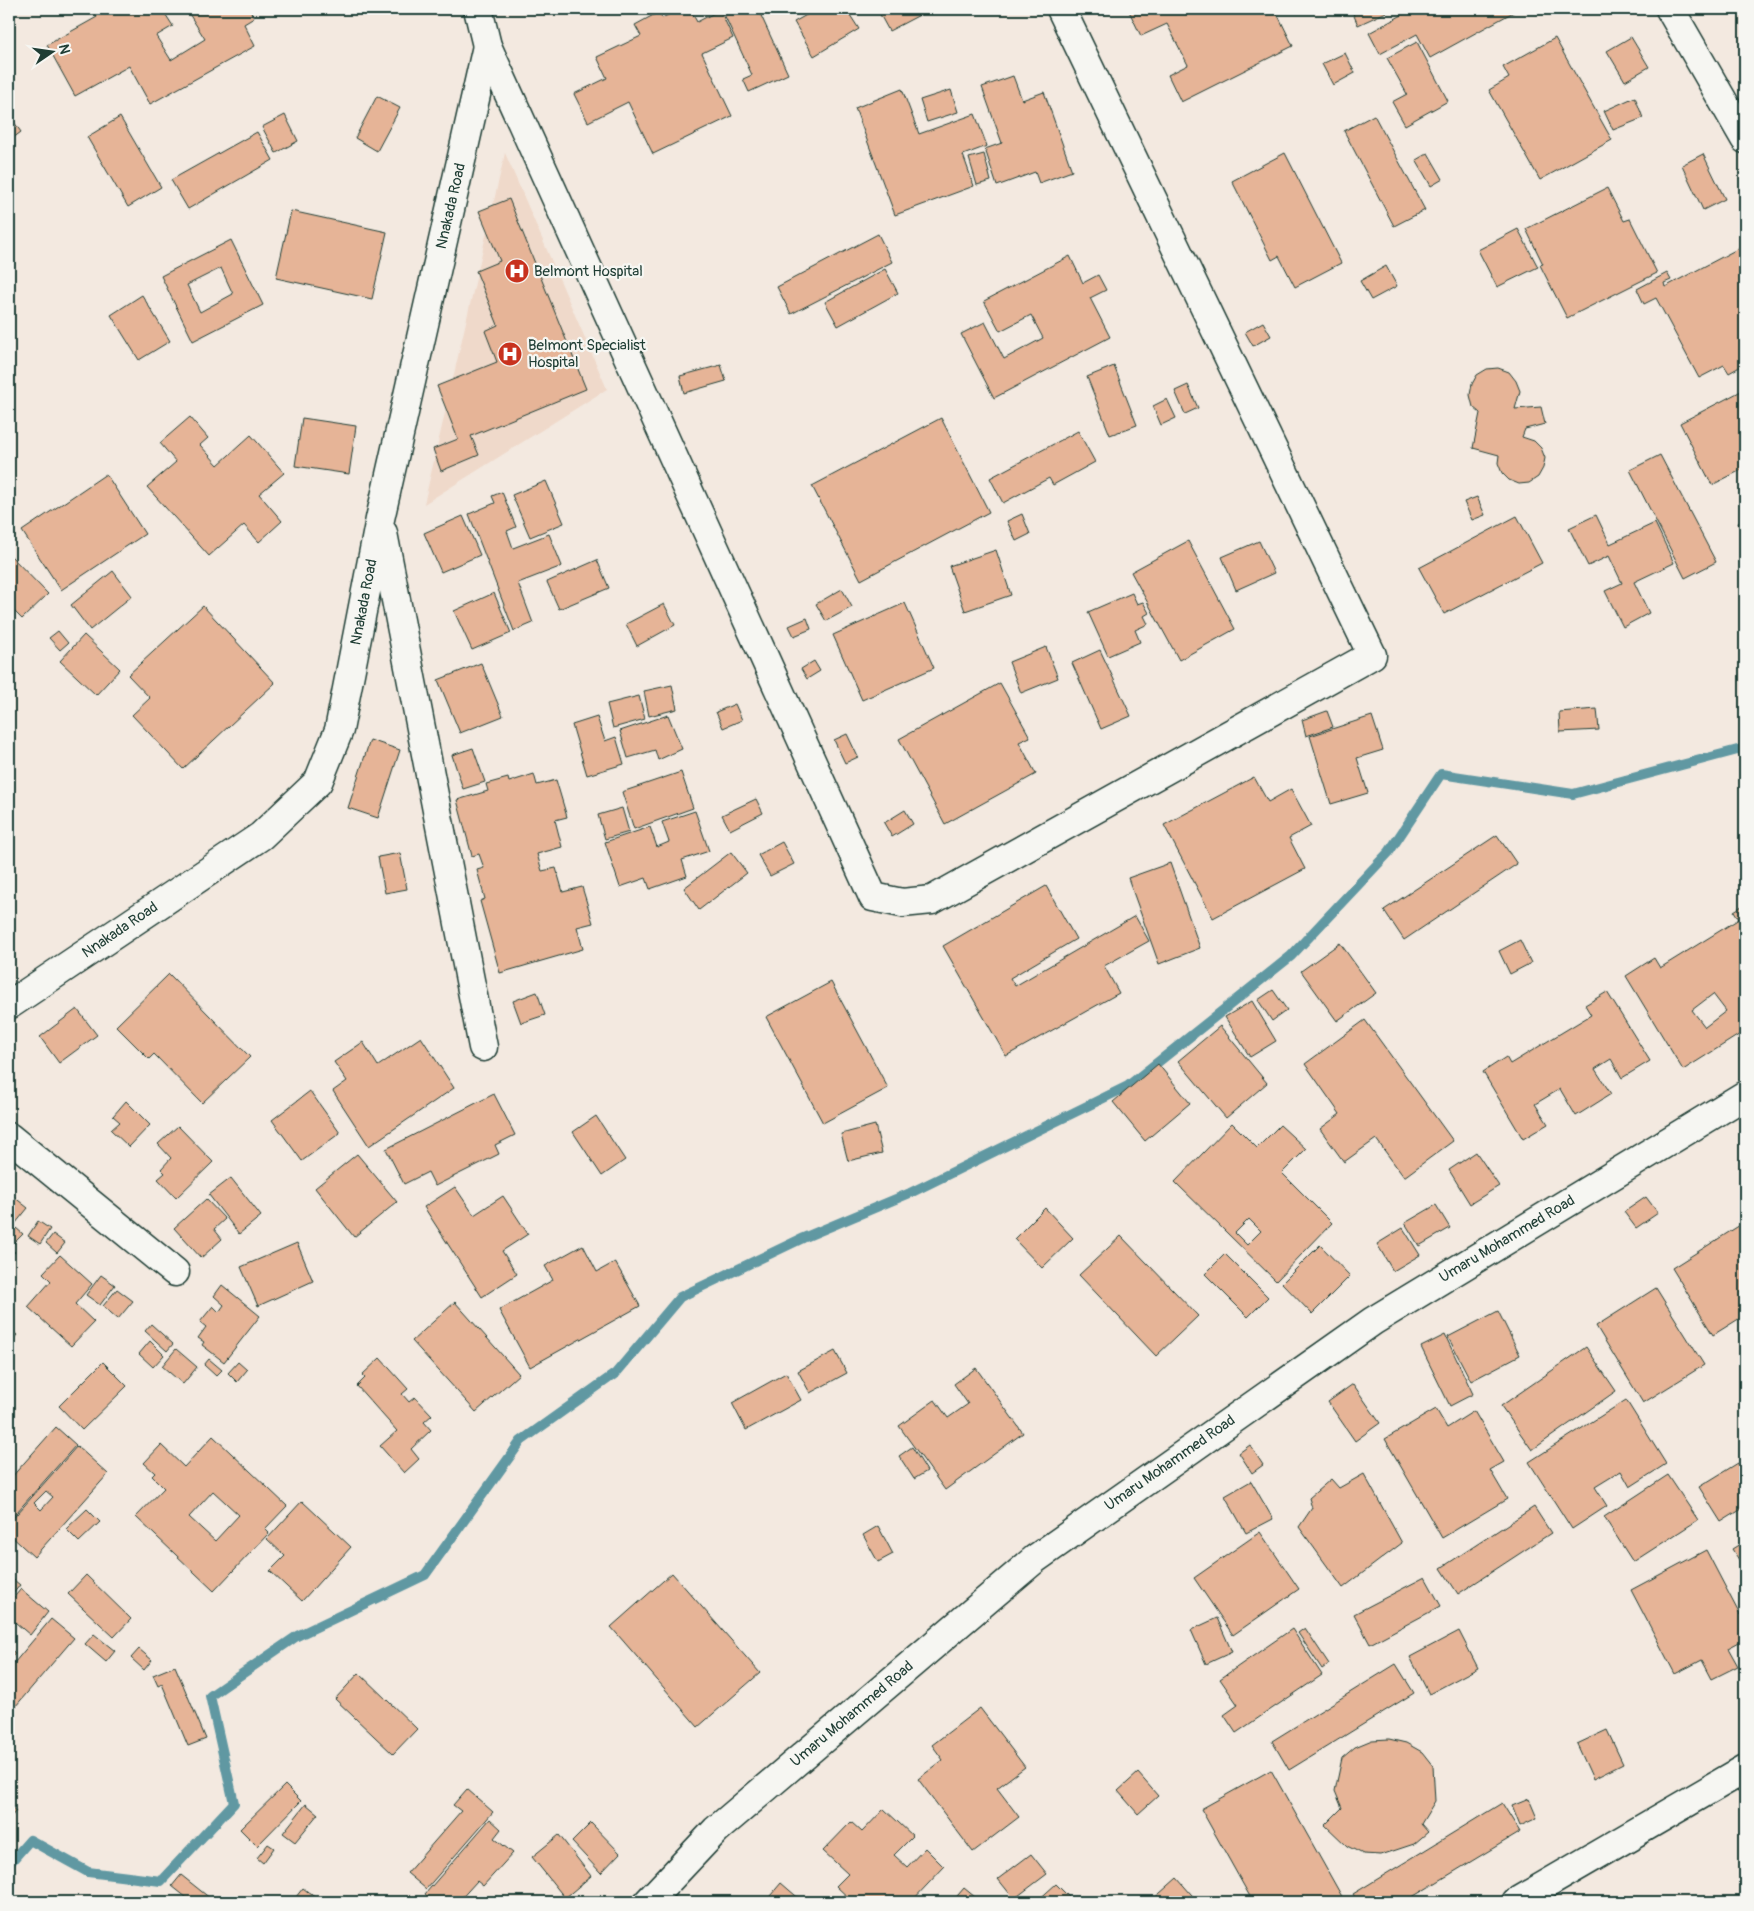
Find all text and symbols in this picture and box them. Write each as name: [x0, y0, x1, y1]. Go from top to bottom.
north arrow: [28, 28, 78, 78]
text: N: [55, 43, 74, 56]
street label: Nnakada Road: [432, 161, 470, 251]
hospital icon: Belmont Hospital: [504, 258, 530, 284]
place label: Belmont Hospital: [534, 262, 643, 281]
place label: Belmont Specialist Hospital: [528, 336, 647, 372]
hospital icon: Belmont Specialist Hospital: [497, 341, 523, 367]
street label: Nnakada Road: [346, 557, 382, 647]
street label: Nnakada Road: [78, 898, 162, 962]
street label: Umaru Mohammed Road: [1436, 1191, 1578, 1287]
street label: Umaru Mohammed Road: [1101, 1411, 1239, 1515]
street label: Umaru Mohammed Road: [787, 1657, 917, 1771]

